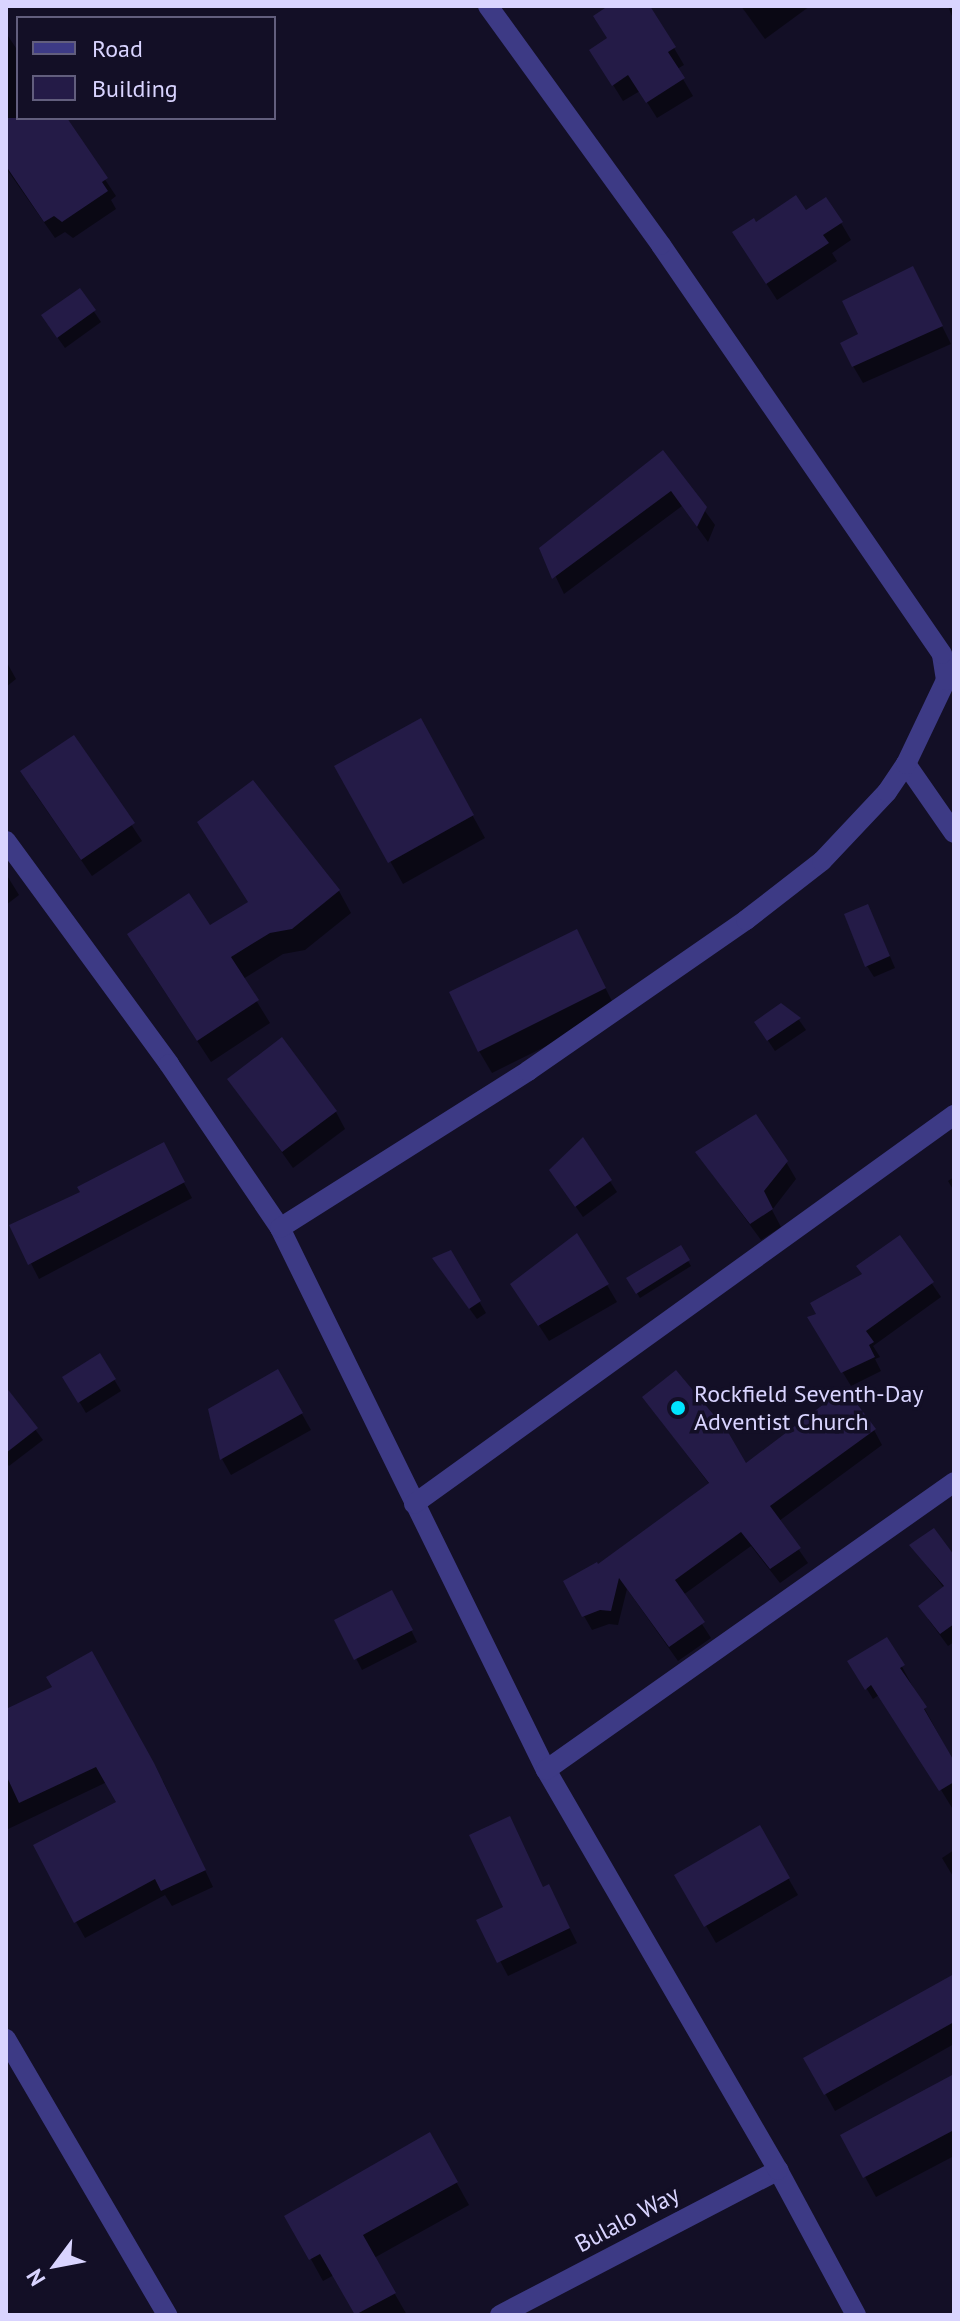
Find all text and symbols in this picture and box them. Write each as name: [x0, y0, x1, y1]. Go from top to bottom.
legend: [16, 16, 276, 120]
text: Road: [92, 33, 143, 64]
text: Building: [92, 73, 178, 104]
place label: Rockfield Seventh-Day Adventist Church: [694, 1380, 924, 1436]
marker: Rockfield Seventh-Day Adventist Church: [669, 1399, 687, 1417]
street label: Bulalo Way: [570, 2179, 684, 2259]
north arrow: [16, 2225, 96, 2305]
text: N: [20, 2264, 51, 2291]

